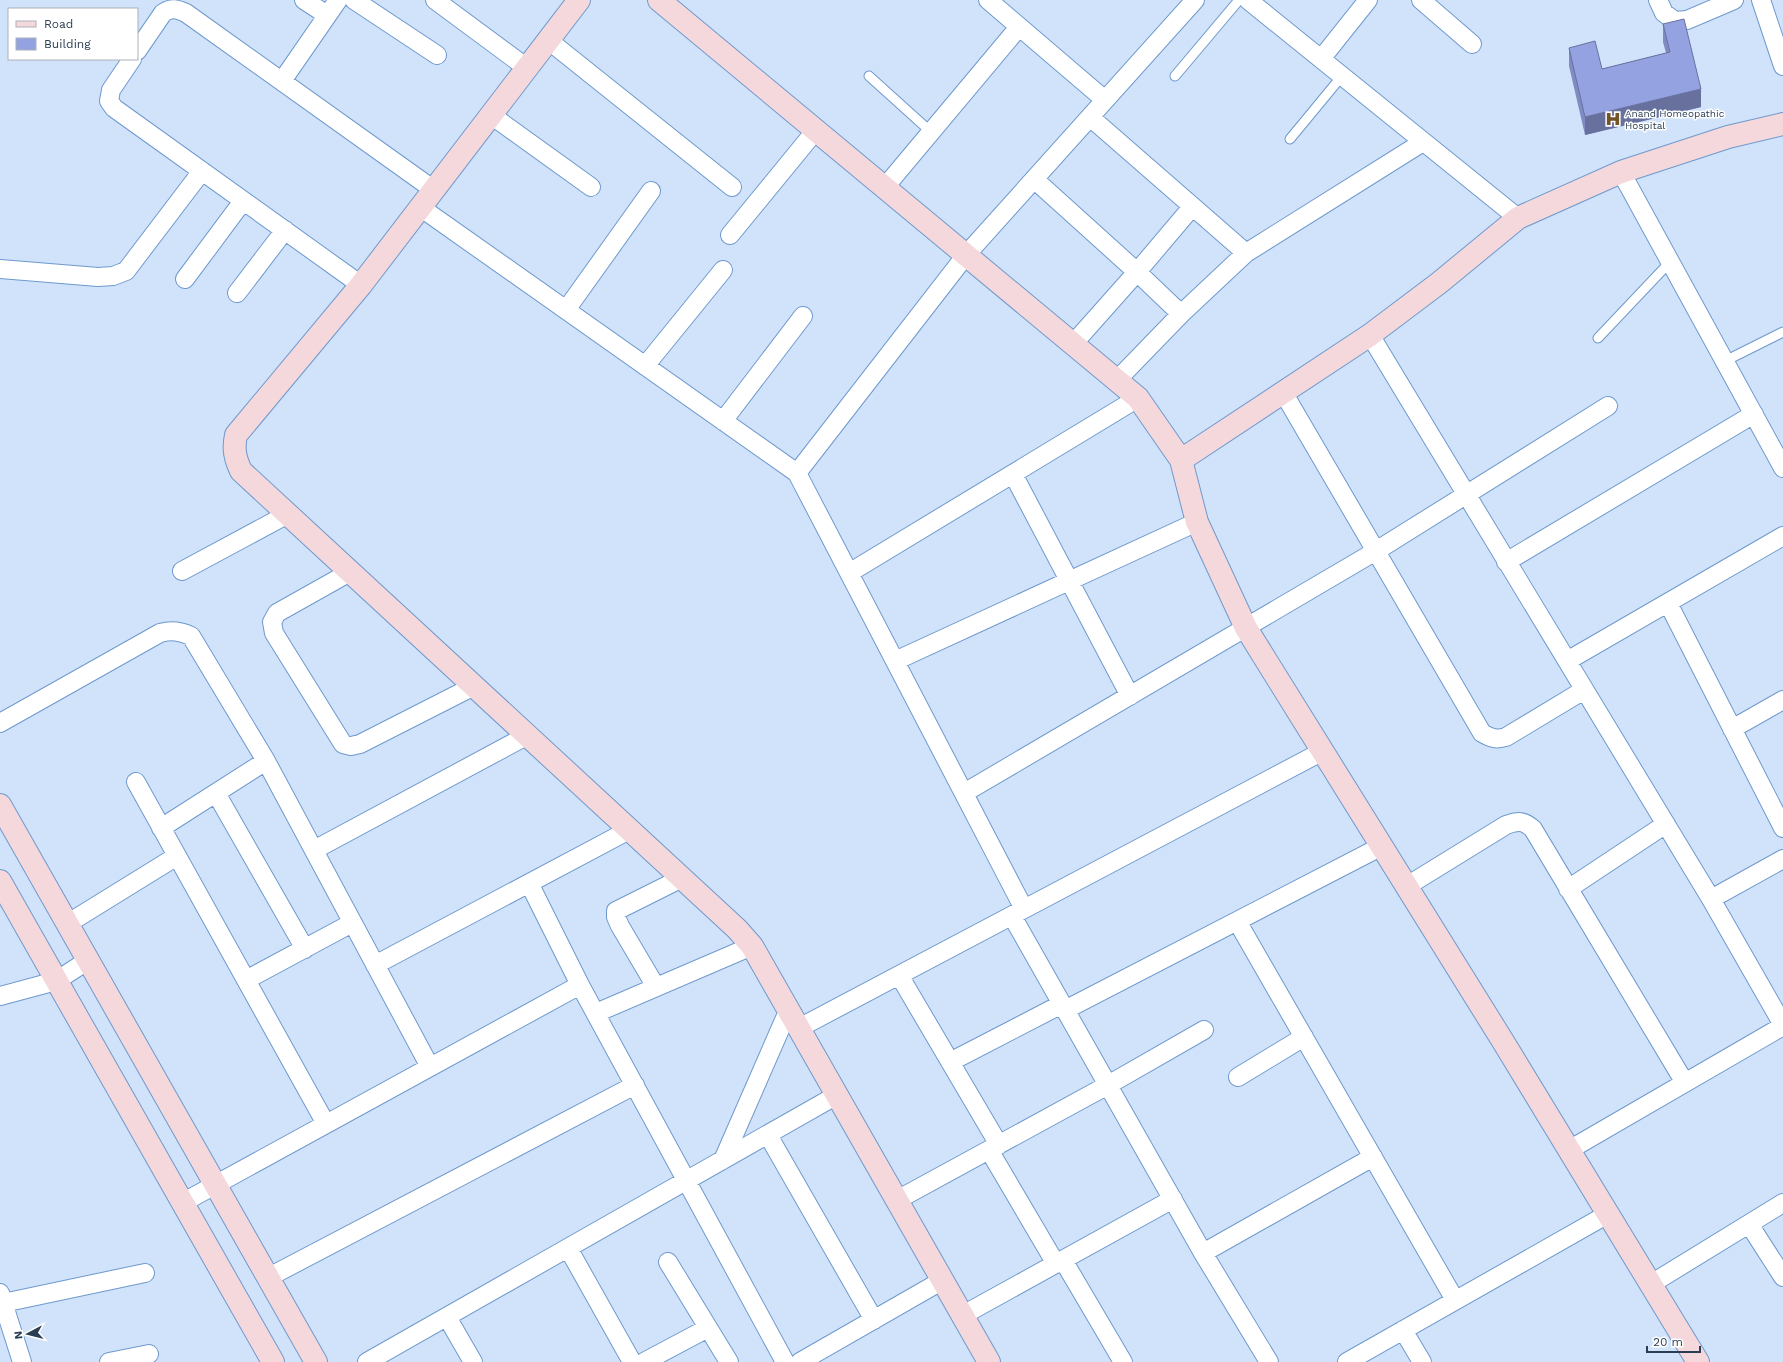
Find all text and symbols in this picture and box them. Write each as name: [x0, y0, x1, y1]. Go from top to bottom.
legend: [8, 8, 138, 60]
text: Road: [44, 17, 73, 31]
text: Building: [44, 37, 91, 51]
place label: Anand Homeopathic Hospital: [1625, 108, 1725, 131]
hospital icon: Anand Homeopathic Hospital: [1604, 110, 1622, 128]
north arrow: [8, 1314, 48, 1354]
scale bar: [1647, 1328, 1700, 1354]
text: N: [12, 1330, 26, 1340]
text: 20 m: [1653, 1335, 1683, 1349]

